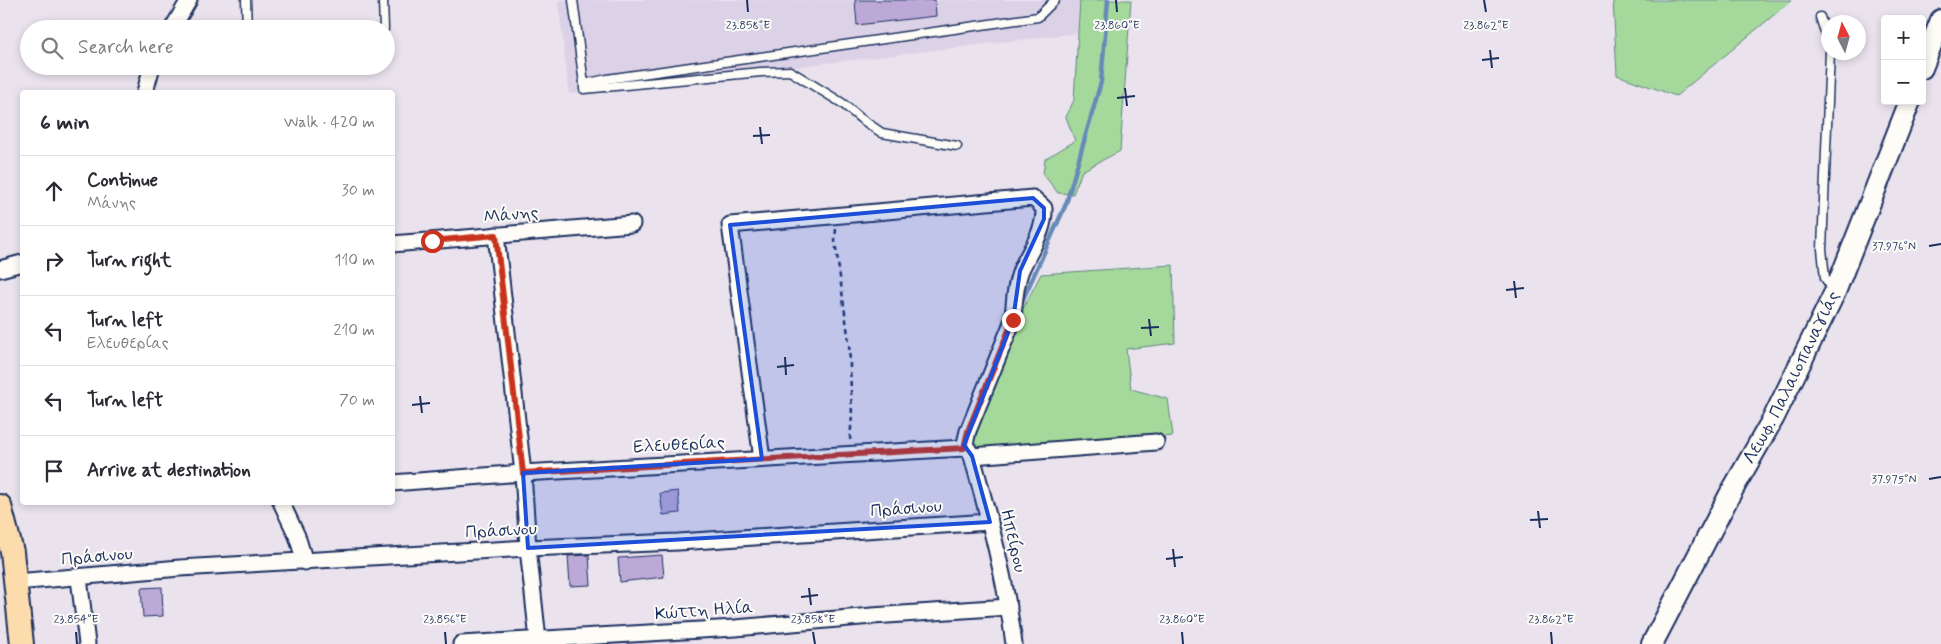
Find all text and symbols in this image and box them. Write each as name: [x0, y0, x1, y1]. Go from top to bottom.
north arrow: [1821, 15, 1866, 60]
map controls: [1881, 15, 1926, 105]
button: +: [1881, 15, 1926, 60]
text: 23.858°E: [726, 18, 770, 34]
text: 23.860°E: [1094, 18, 1140, 34]
text: 23.862°E: [1463, 18, 1509, 34]
search box: [20, 20, 395, 75]
icon: search: [38, 34, 66, 62]
text: Search here: [78, 35, 174, 60]
button: −: [1881, 60, 1926, 105]
text: 6 min: [40, 109, 90, 137]
text: Walk · 420 m: [284, 112, 375, 133]
text: Continue: [87, 168, 158, 193]
icon: ahead: [40, 177, 68, 205]
text: 30 m: [342, 180, 375, 201]
text: Μάνης: [87, 193, 136, 214]
street label: Μάνης: [482, 201, 540, 229]
route start: [421, 230, 444, 253]
text: 37.976°N: [1872, 239, 1916, 255]
icon: right: [40, 247, 68, 275]
text: Turn right: [87, 248, 171, 273]
text: 110 m: [334, 250, 375, 271]
street label: Λεωφ. Παλαιοπαναγιάς: [1738, 287, 1846, 469]
text: Turn left: [87, 308, 163, 333]
route end: [1002, 309, 1025, 332]
icon: left: [40, 317, 68, 345]
text: 210 m: [334, 320, 375, 341]
text: Ελευθερίας: [87, 333, 169, 354]
icon: left: [40, 387, 68, 415]
text: Turn left: [87, 388, 163, 413]
text: 70 m: [339, 390, 375, 411]
street label: Ελευθερίας: [633, 431, 726, 459]
icon: arrive: [40, 457, 68, 485]
text: Arrive at destination: [87, 458, 251, 483]
text: 37.975°N: [1872, 472, 1916, 488]
street label: Πράσινου: [869, 495, 943, 523]
street label: Ηπείρου: [994, 507, 1032, 575]
street label: Πράσινου: [465, 517, 537, 545]
street label: Πράσινου: [60, 542, 134, 572]
street label: Κώττη Ηλία: [654, 596, 754, 626]
text: 23.854°E: [53, 612, 99, 628]
text: 23.856°E: [423, 612, 467, 628]
text: 23.858°E: [791, 612, 835, 628]
text: 23.860°E: [1159, 612, 1205, 628]
text: 23.862°E: [1528, 612, 1574, 628]

